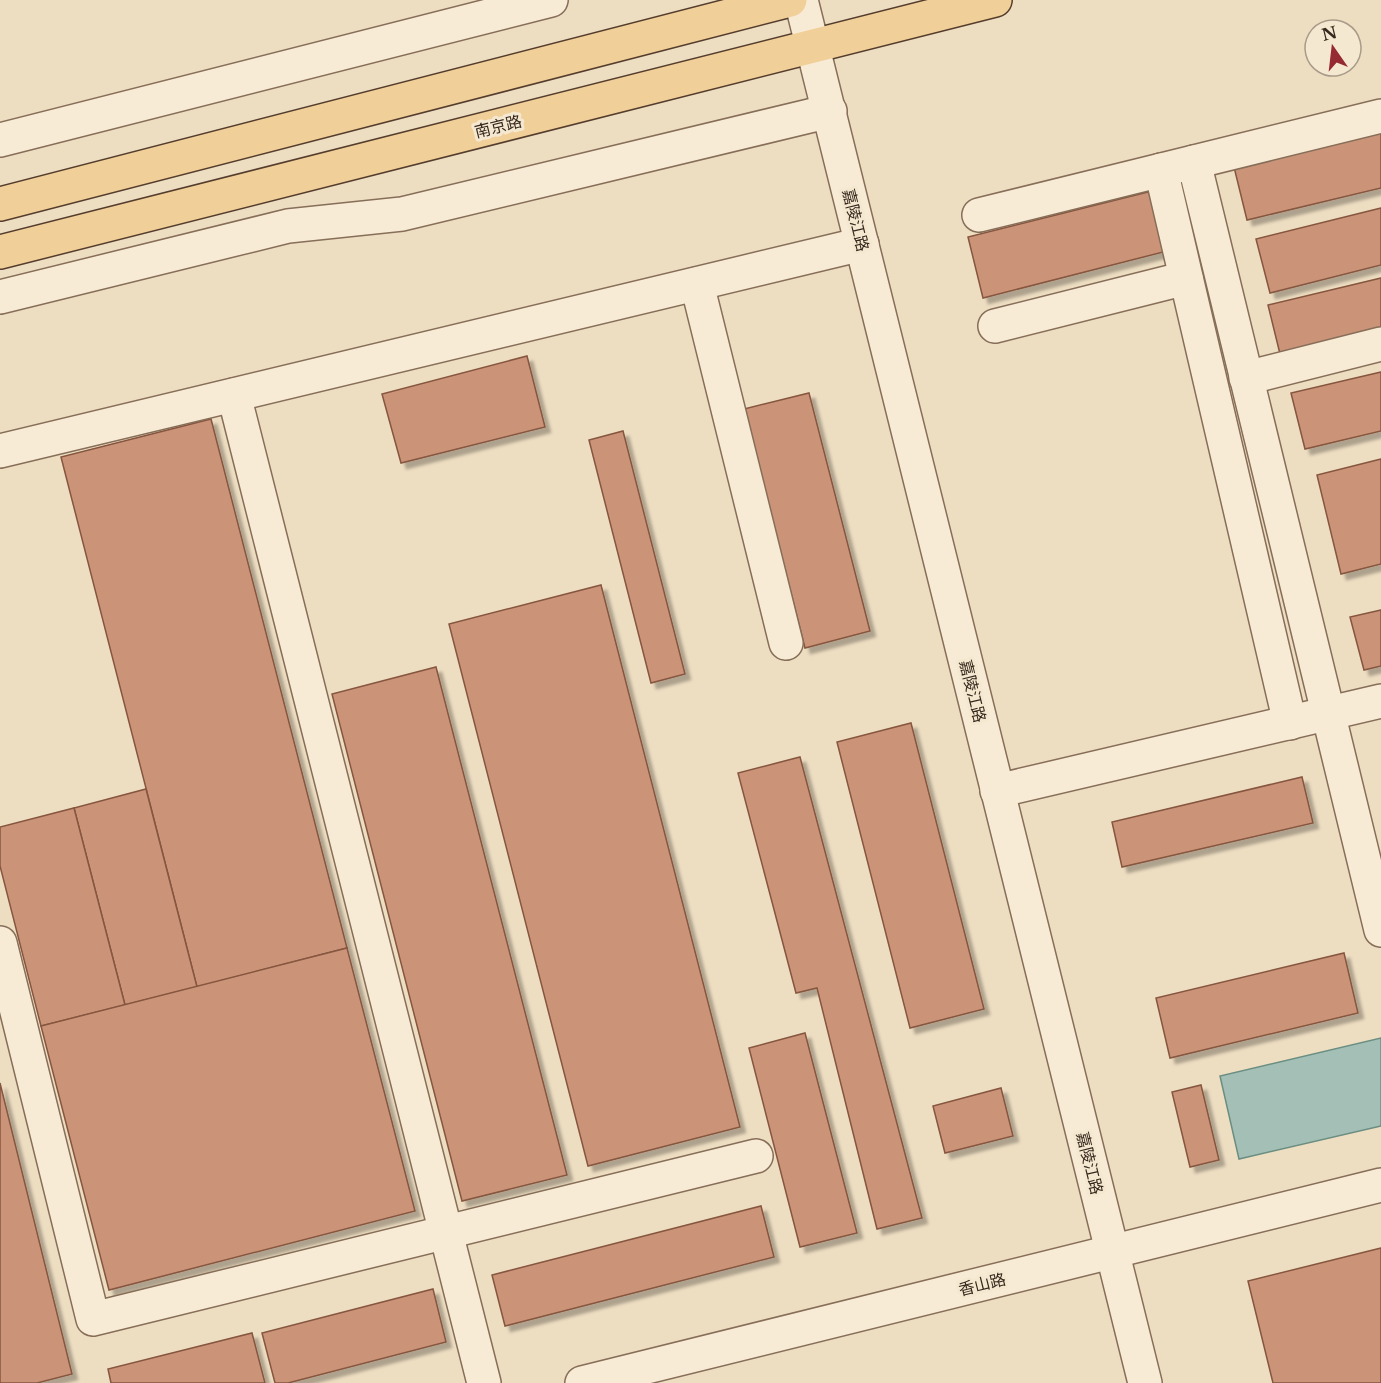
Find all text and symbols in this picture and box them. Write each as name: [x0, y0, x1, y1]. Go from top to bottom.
north arrow: [1303, 18, 1363, 78]
text: N: [1320, 22, 1339, 45]
street label: 南京路: [472, 110, 524, 142]
street label: 嘉陵江路: [839, 187, 873, 253]
street label: 嘉陵江路: [956, 658, 990, 724]
street label: 嘉陵江路: [1073, 1130, 1107, 1196]
street label: 香山路: [956, 1268, 1008, 1300]

